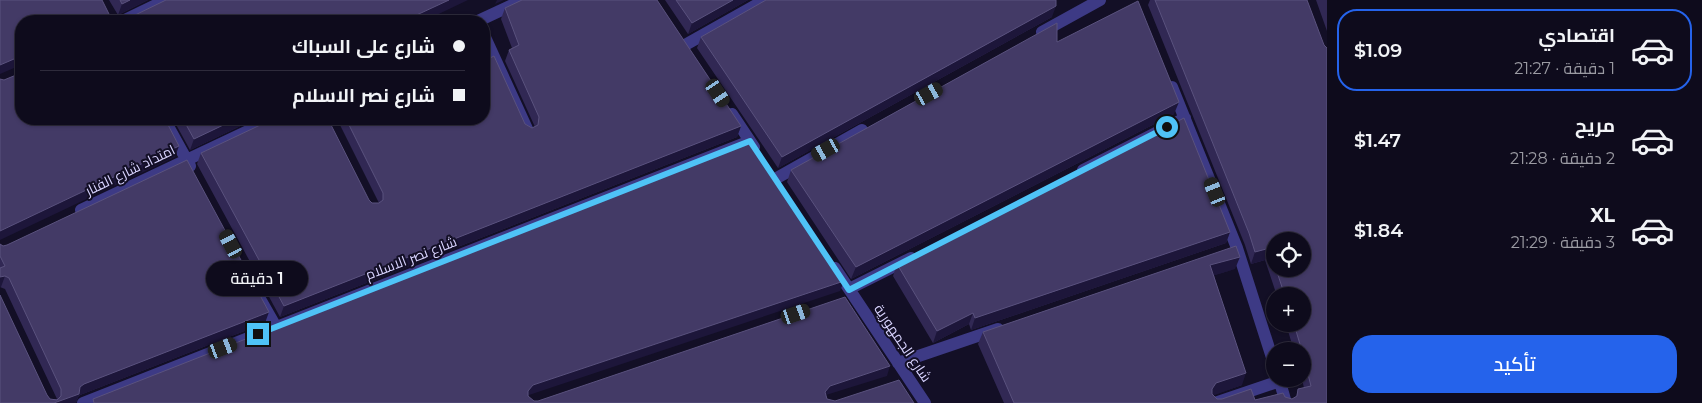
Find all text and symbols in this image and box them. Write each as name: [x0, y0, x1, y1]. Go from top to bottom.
text: اقتصادي: [1539, 24, 1615, 47]
icon: car: [1630, 28, 1675, 73]
text: شارع على السباك: [292, 35, 435, 58]
text: $1.09: [1354, 39, 1402, 62]
text: 1 دقيقة · 21:27: [1514, 59, 1615, 78]
car: [703, 76, 732, 110]
car: [912, 80, 945, 108]
text: شارع نصر الاسلام: [292, 84, 435, 107]
text: مريح: [1575, 114, 1615, 137]
route start: [1156, 116, 1178, 138]
icon: car: [1630, 118, 1675, 163]
text: $1.47: [1354, 129, 1401, 152]
car: [809, 136, 842, 164]
street label: امتداد شارع الفنار: [81, 140, 178, 200]
text: 2 دقيقة · 21:28: [1510, 149, 1615, 168]
car: [1202, 175, 1227, 209]
text: XL: [1590, 204, 1615, 227]
icon: car: [1630, 208, 1675, 253]
text: $1.84: [1354, 219, 1403, 242]
car: [217, 227, 244, 261]
street label: شارع نصر الاسلام: [363, 232, 460, 285]
map controls: [1266, 232, 1311, 387]
button: locate: [1266, 232, 1311, 277]
text: 3 دقيقة · 21:29: [1511, 233, 1615, 252]
callout: 1 دقيقة: [207, 262, 309, 296]
text: 1 دقيقة: [230, 269, 284, 288]
button: +: [1266, 287, 1311, 332]
street label: شارع الجمهورية: [870, 301, 936, 385]
car: [779, 302, 812, 326]
route end: [247, 323, 269, 345]
button: تأكيد: [1352, 335, 1677, 393]
car: [206, 336, 239, 360]
button: −: [1266, 342, 1311, 387]

